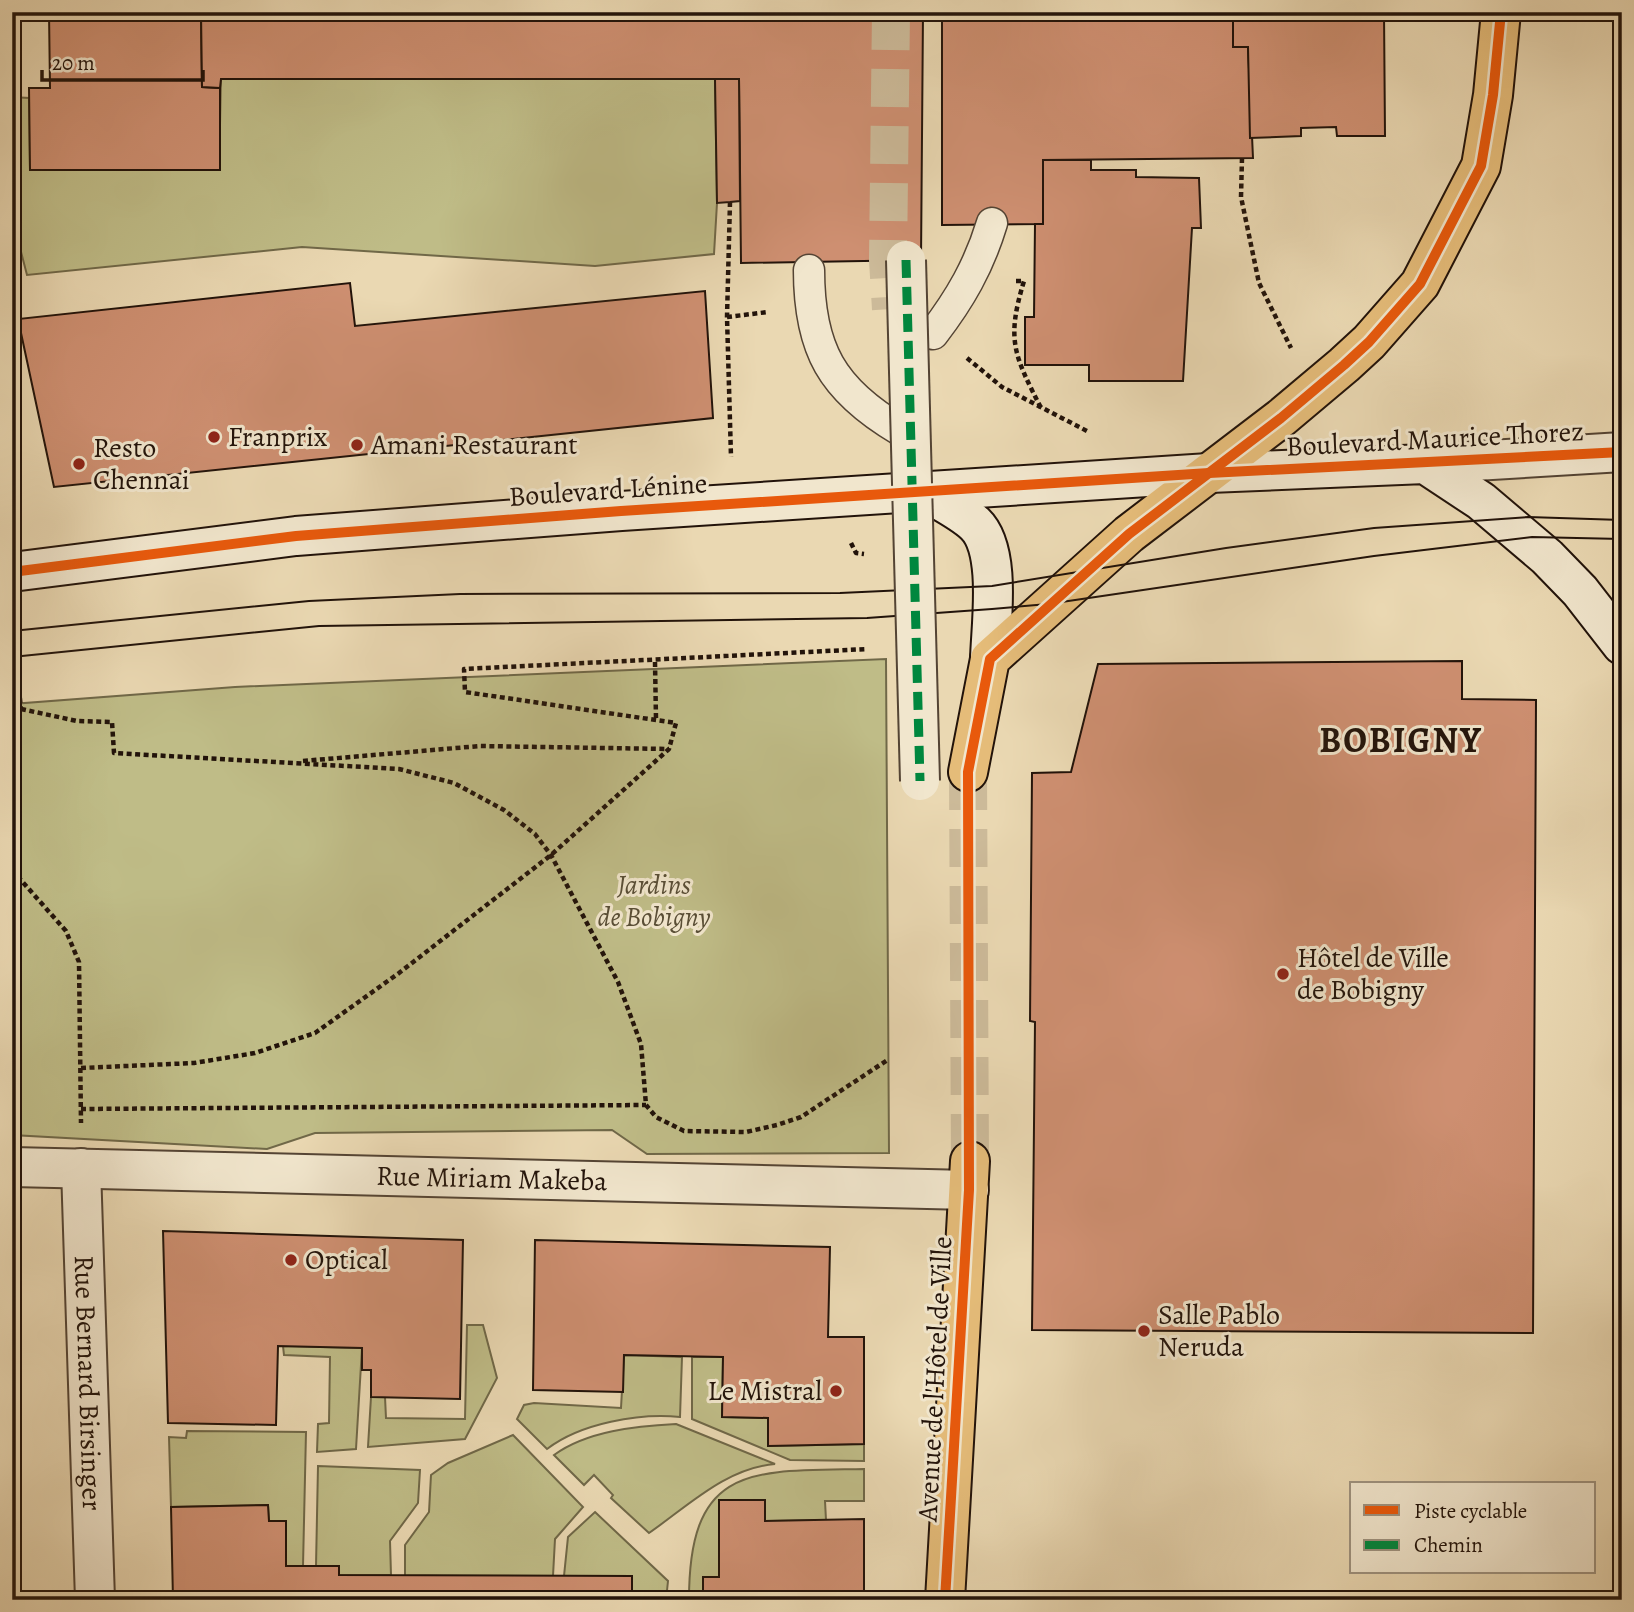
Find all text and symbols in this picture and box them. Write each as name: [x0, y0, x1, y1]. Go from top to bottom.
scale bar: [42, 38, 203, 82]
text: 20 m: [52, 49, 95, 77]
street label: Boulevard Maurice Thorez: [1285, 412, 1585, 466]
place label: Franprix: [228, 418, 328, 456]
place label: Amani Restaurant: [370, 426, 578, 464]
place label: Resto Chennai: [93, 429, 190, 499]
marker: Franprix: [206, 429, 222, 445]
marker: Amani Restaurant: [349, 437, 365, 453]
marker: Resto Chennai: [71, 456, 87, 472]
street label: Boulevard Lénine: [507, 464, 709, 516]
district label: BOBIGNY: [1319, 716, 1483, 764]
park label: Jardins de Bobigny: [598, 866, 710, 936]
place label: Hôtel de Ville de Bobigny: [1297, 939, 1449, 1009]
marker: Hôtel de Ville de Bobigny: [1275, 966, 1291, 982]
street label: Rue Miriam Makeba: [376, 1157, 608, 1200]
street label: Avenue de l'Hôtel de Ville: [908, 1235, 961, 1524]
place label: Optical: [305, 1241, 388, 1279]
marker: Optical: [283, 1252, 299, 1268]
street label: Rue Bernard Birsinger: [65, 1255, 111, 1512]
place label: Salle Pablo Neruda: [1158, 1296, 1280, 1366]
marker: Salle Pablo Neruda: [1136, 1323, 1152, 1339]
place label: Le Mistral: [708, 1372, 822, 1410]
marker: Le Mistral: [828, 1383, 844, 1399]
legend: [1350, 1482, 1596, 1574]
text: Piste cyclable: [1414, 1497, 1527, 1525]
text: Chemin: [1414, 1531, 1483, 1559]

